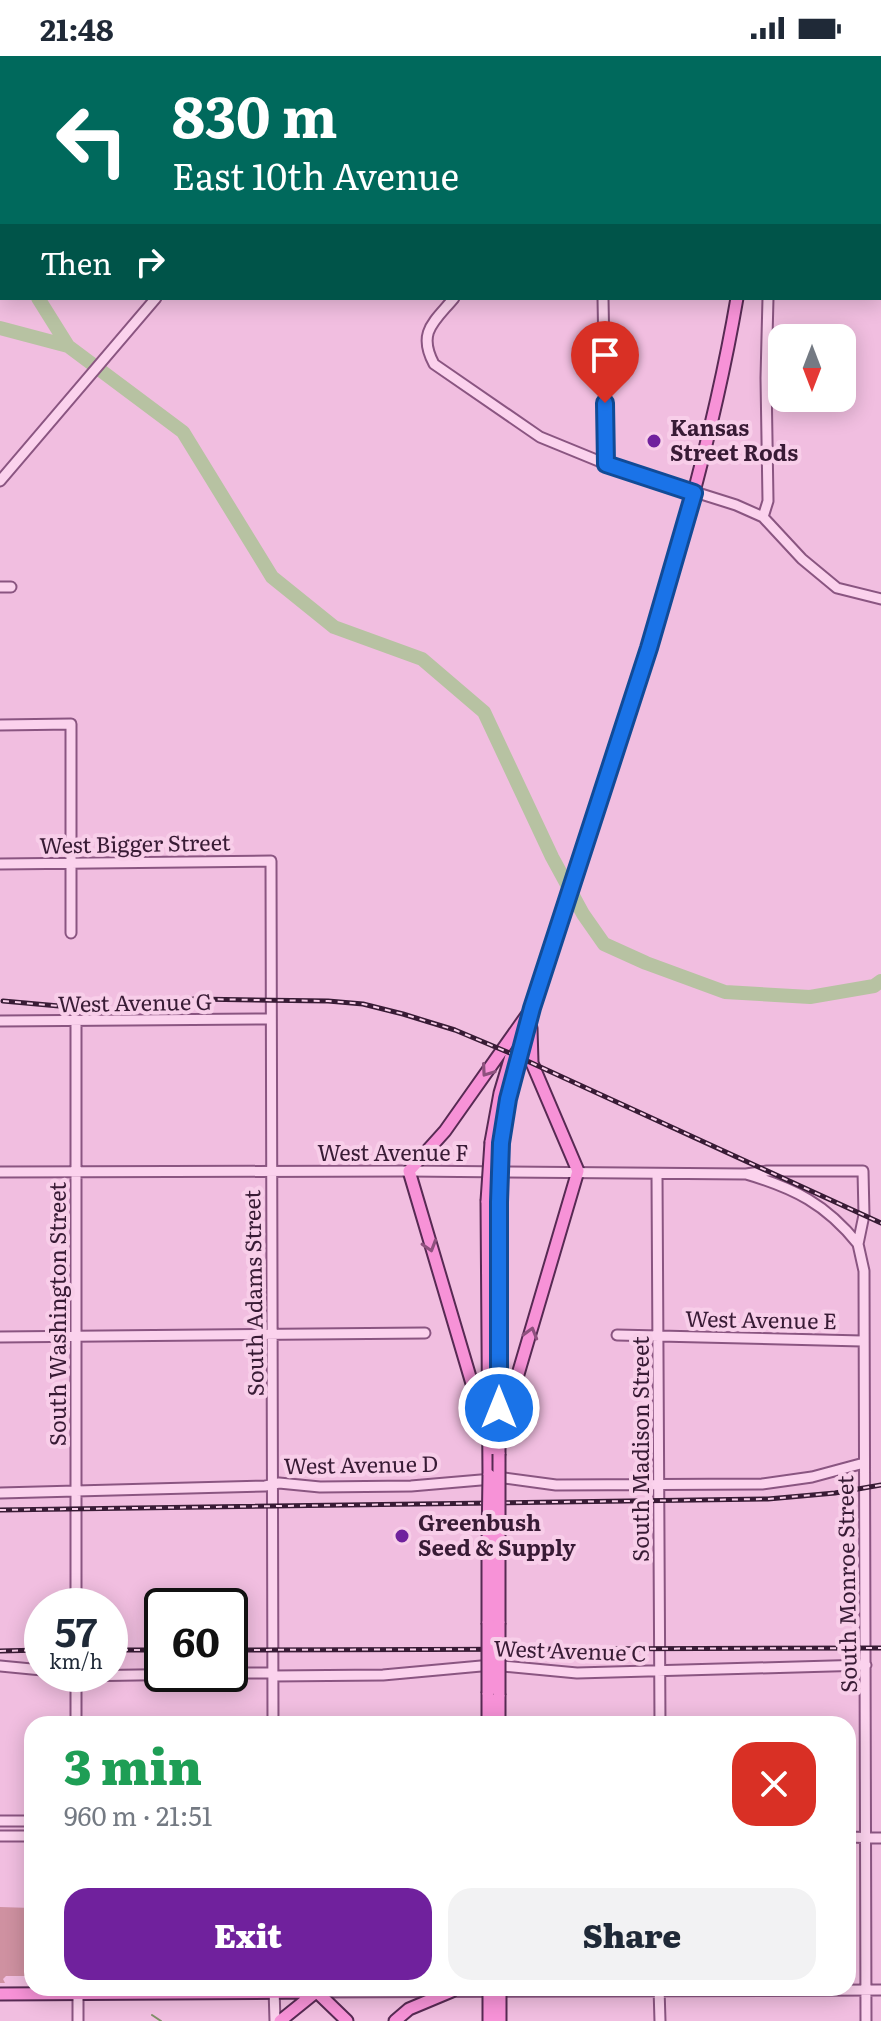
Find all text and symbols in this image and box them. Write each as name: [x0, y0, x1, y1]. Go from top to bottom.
text: 21:48: [40, 6, 114, 50]
text: 830 m: [172, 72, 337, 155]
icon: left: [40, 88, 144, 192]
text: East 10th Avenue: [172, 148, 459, 201]
text: Then: [40, 240, 112, 284]
icon: right: [128, 240, 172, 284]
pin: [571, 321, 639, 403]
north arrow: [768, 324, 856, 412]
map controls: [768, 324, 856, 412]
icon: arrive: [583, 333, 627, 377]
place label: Kansas Street Rods: [670, 410, 798, 468]
marker: Kansas Street Rods: [645, 432, 663, 450]
street label: West Bigger Street: [39, 824, 231, 861]
street label: West Avenue G: [58, 984, 212, 1019]
one-way arrow: [482, 1062, 497, 1076]
street label: West Avenue F: [317, 1135, 469, 1168]
street label: South Washington Street: [40, 1182, 73, 1446]
street label: South Adams Street: [234, 1189, 271, 1397]
one-way arrow: [421, 1238, 437, 1252]
street label: West Avenue E: [685, 1301, 837, 1336]
one-way arrow: [522, 1326, 538, 1340]
street label: South Madison Street: [623, 1336, 656, 1562]
position arrow: [457, 1366, 541, 1450]
street label: West Avenue D: [283, 1446, 439, 1481]
street label: South Monroe Street: [827, 1475, 864, 1693]
place label: Greenbush Seed & Supply: [418, 1505, 576, 1563]
marker: Greenbush Seed & Supply: [393, 1527, 411, 1545]
speed limit sign: 60: [144, 1588, 248, 1692]
text: 57: [55, 1600, 97, 1659]
street label: West Avenue C: [493, 1630, 647, 1669]
text: km/h: [49, 1645, 103, 1675]
text: 3 min: [64, 1729, 202, 1800]
button: close: [732, 1742, 816, 1826]
text: 960 m · 21:51: [64, 1795, 212, 1834]
button: Exit: [64, 1888, 432, 1980]
button: Share: [448, 1888, 816, 1980]

